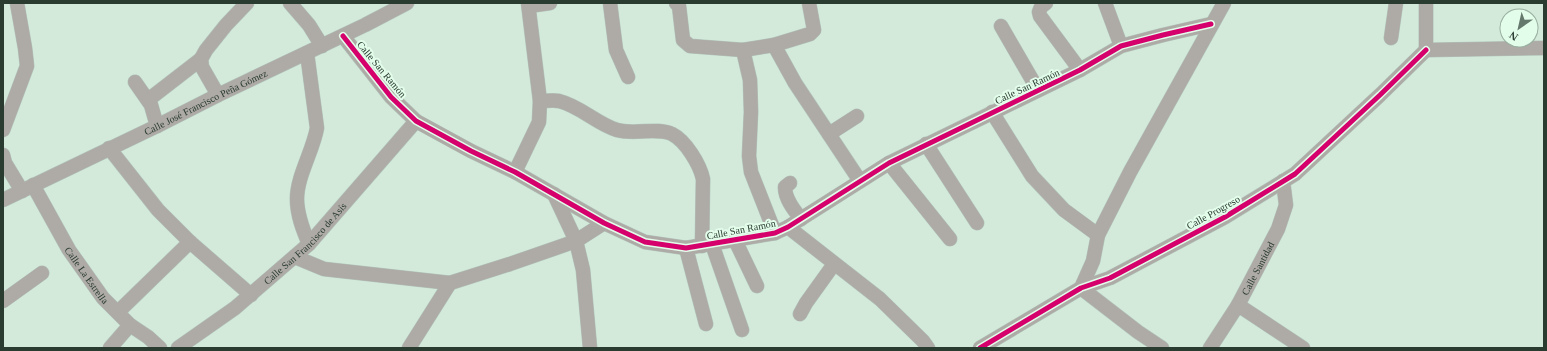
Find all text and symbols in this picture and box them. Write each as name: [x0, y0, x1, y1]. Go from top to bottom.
north arrow: [1499, 8, 1539, 48]
text: N: [1507, 29, 1520, 43]
street label: Calle San Ramón: [355, 39, 408, 100]
street label: Calle José Francisco Peña Gómez: [142, 67, 269, 137]
street label: Calle San Ramón: [993, 67, 1061, 106]
street label: Calle Progreso: [1185, 193, 1242, 232]
street label: Calle San Francisco de Asís: [262, 200, 349, 287]
street label: Calle San Ramón: [706, 217, 777, 242]
street label: Calle Santidad: [1239, 240, 1276, 297]
street label: Calle La Estrella: [62, 245, 111, 307]

